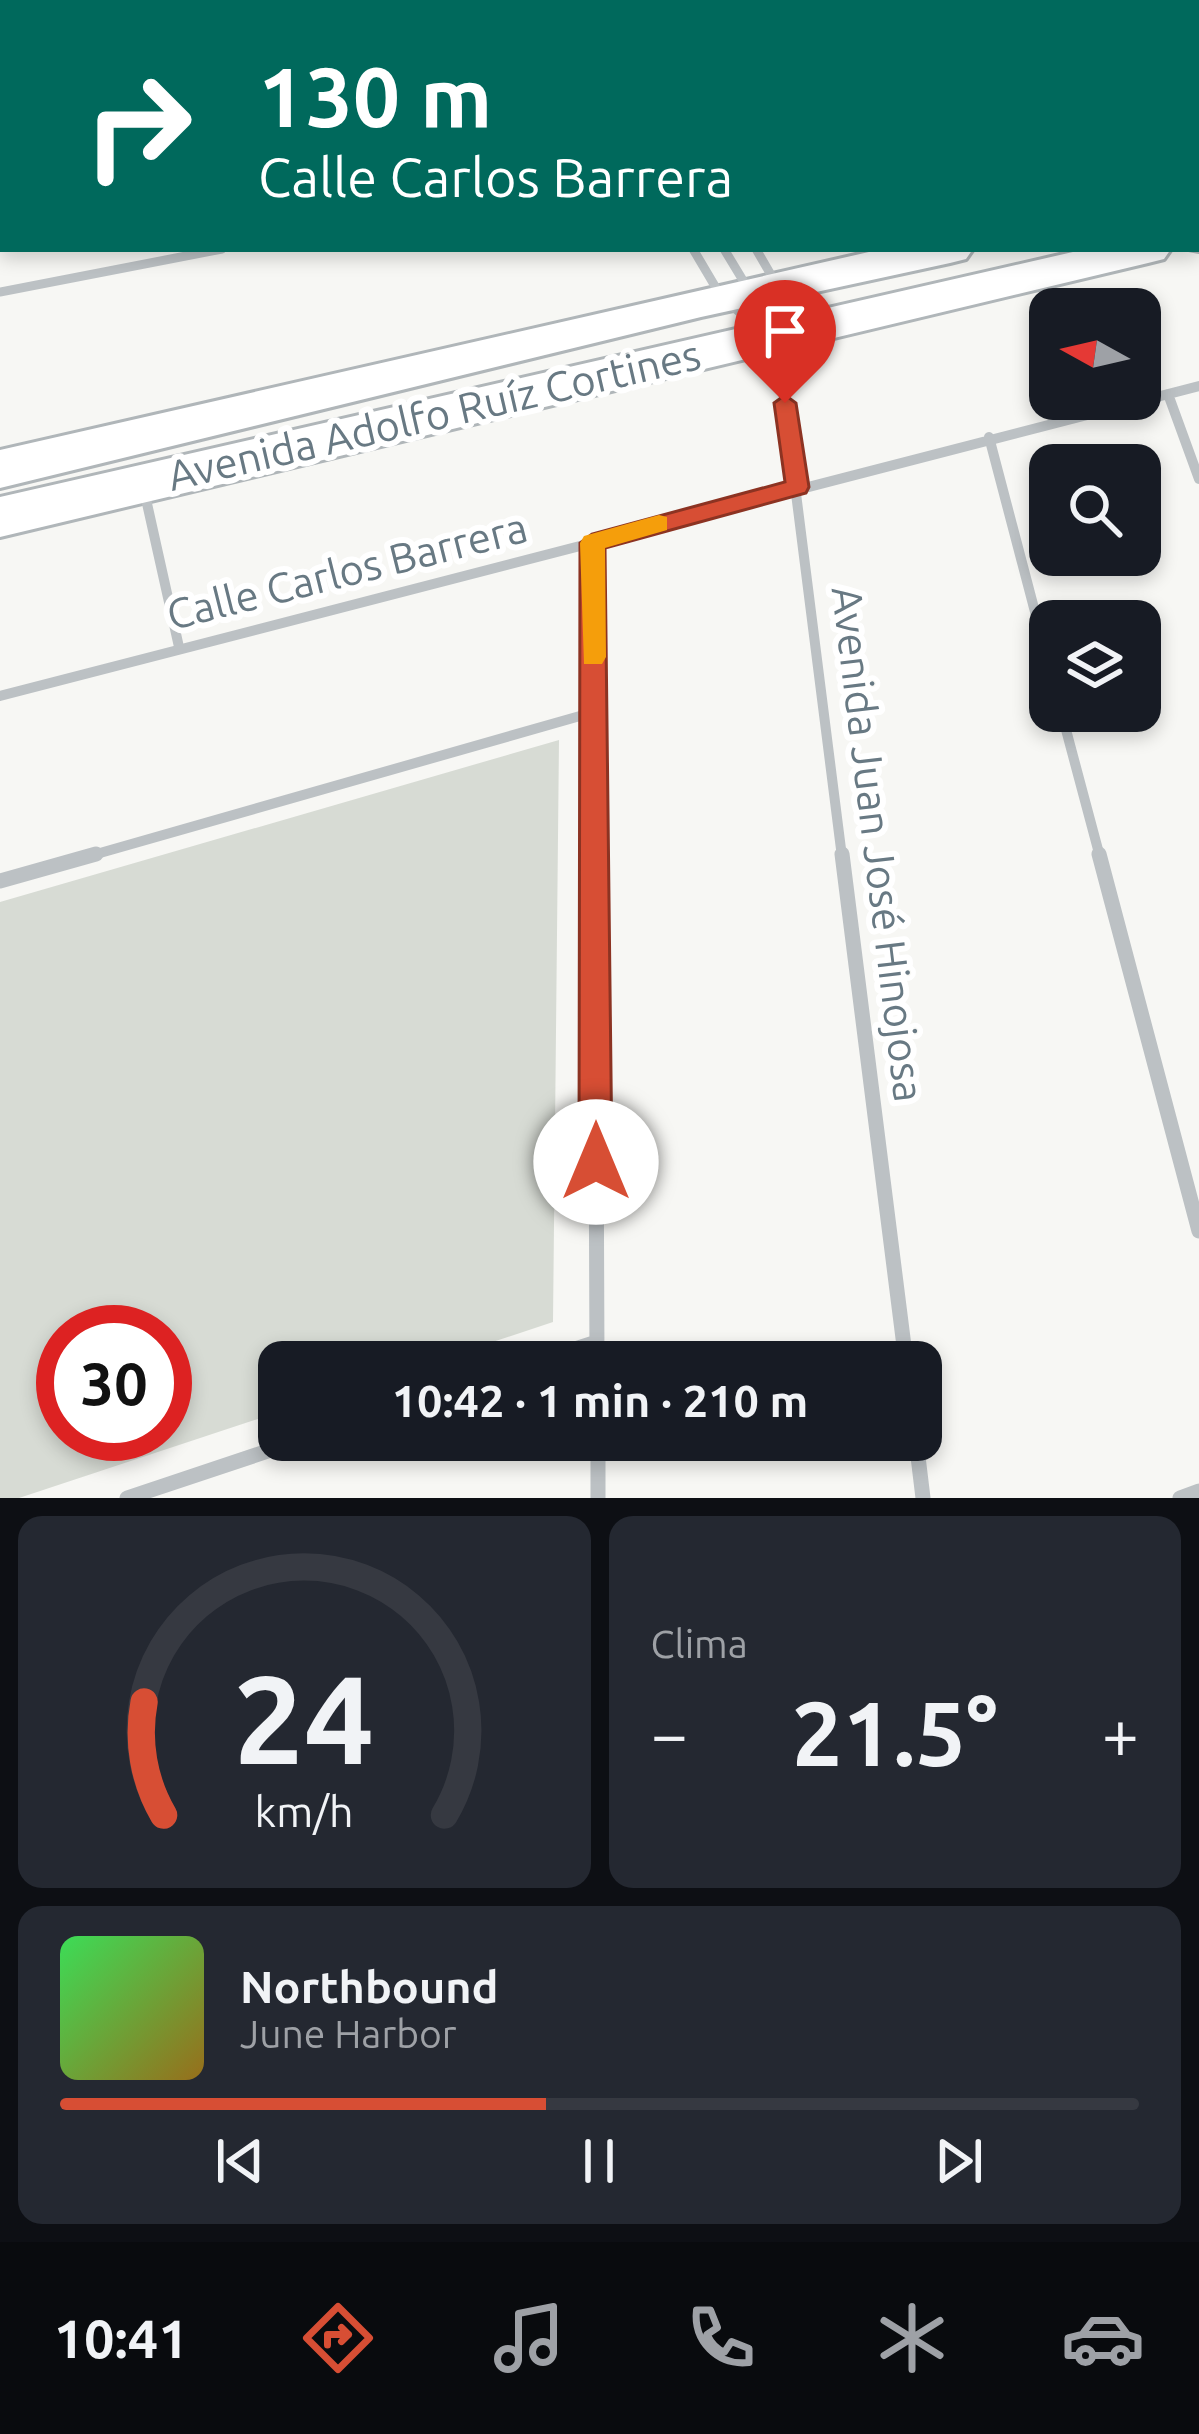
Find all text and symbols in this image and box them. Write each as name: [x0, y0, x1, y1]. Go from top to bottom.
icon: right: [60, 48, 216, 204]
text: 130 m: [258, 49, 492, 143]
text: Calle Carlos Barrera: [258, 147, 733, 207]
pin: [734, 280, 836, 403]
north arrow: [1029, 288, 1161, 420]
map controls: [1029, 288, 1161, 732]
icon: arrive: [752, 298, 818, 364]
street label: Avenida Adolfo Ruíz Cortines: [163, 330, 705, 499]
button: search: [1029, 444, 1161, 576]
street label: Calle Carlos Barrera: [162, 503, 532, 638]
street label: Avenida Juan José Hinojosa: [824, 583, 933, 1104]
button: layers: [1029, 600, 1161, 732]
position arrow: [533, 1099, 659, 1225]
speed limit sign: 30: [36, 1305, 192, 1461]
text: 10:42 · 1 min · 210 m: [392, 1375, 808, 1426]
text: Clima: [651, 1622, 748, 1665]
text: 24: [234, 1648, 375, 1788]
text: 21.5°: [792, 1682, 998, 1783]
text: −: [651, 1696, 688, 1770]
text: +: [1102, 1696, 1139, 1770]
text: km/h: [255, 1787, 354, 1835]
text: Northbound: [240, 1961, 499, 2012]
text: June Harbor: [240, 2012, 457, 2055]
icon: previous: [207, 2128, 273, 2194]
icon: pause: [566, 2128, 632, 2194]
icon: next: [926, 2128, 992, 2194]
icon: directions: [296, 2296, 380, 2380]
icon: music: [487, 2296, 571, 2380]
icon: phone: [679, 2296, 763, 2380]
icon: climate: [870, 2296, 954, 2380]
icon: car: [1061, 2296, 1145, 2380]
text: 10:41: [54, 2308, 189, 2368]

